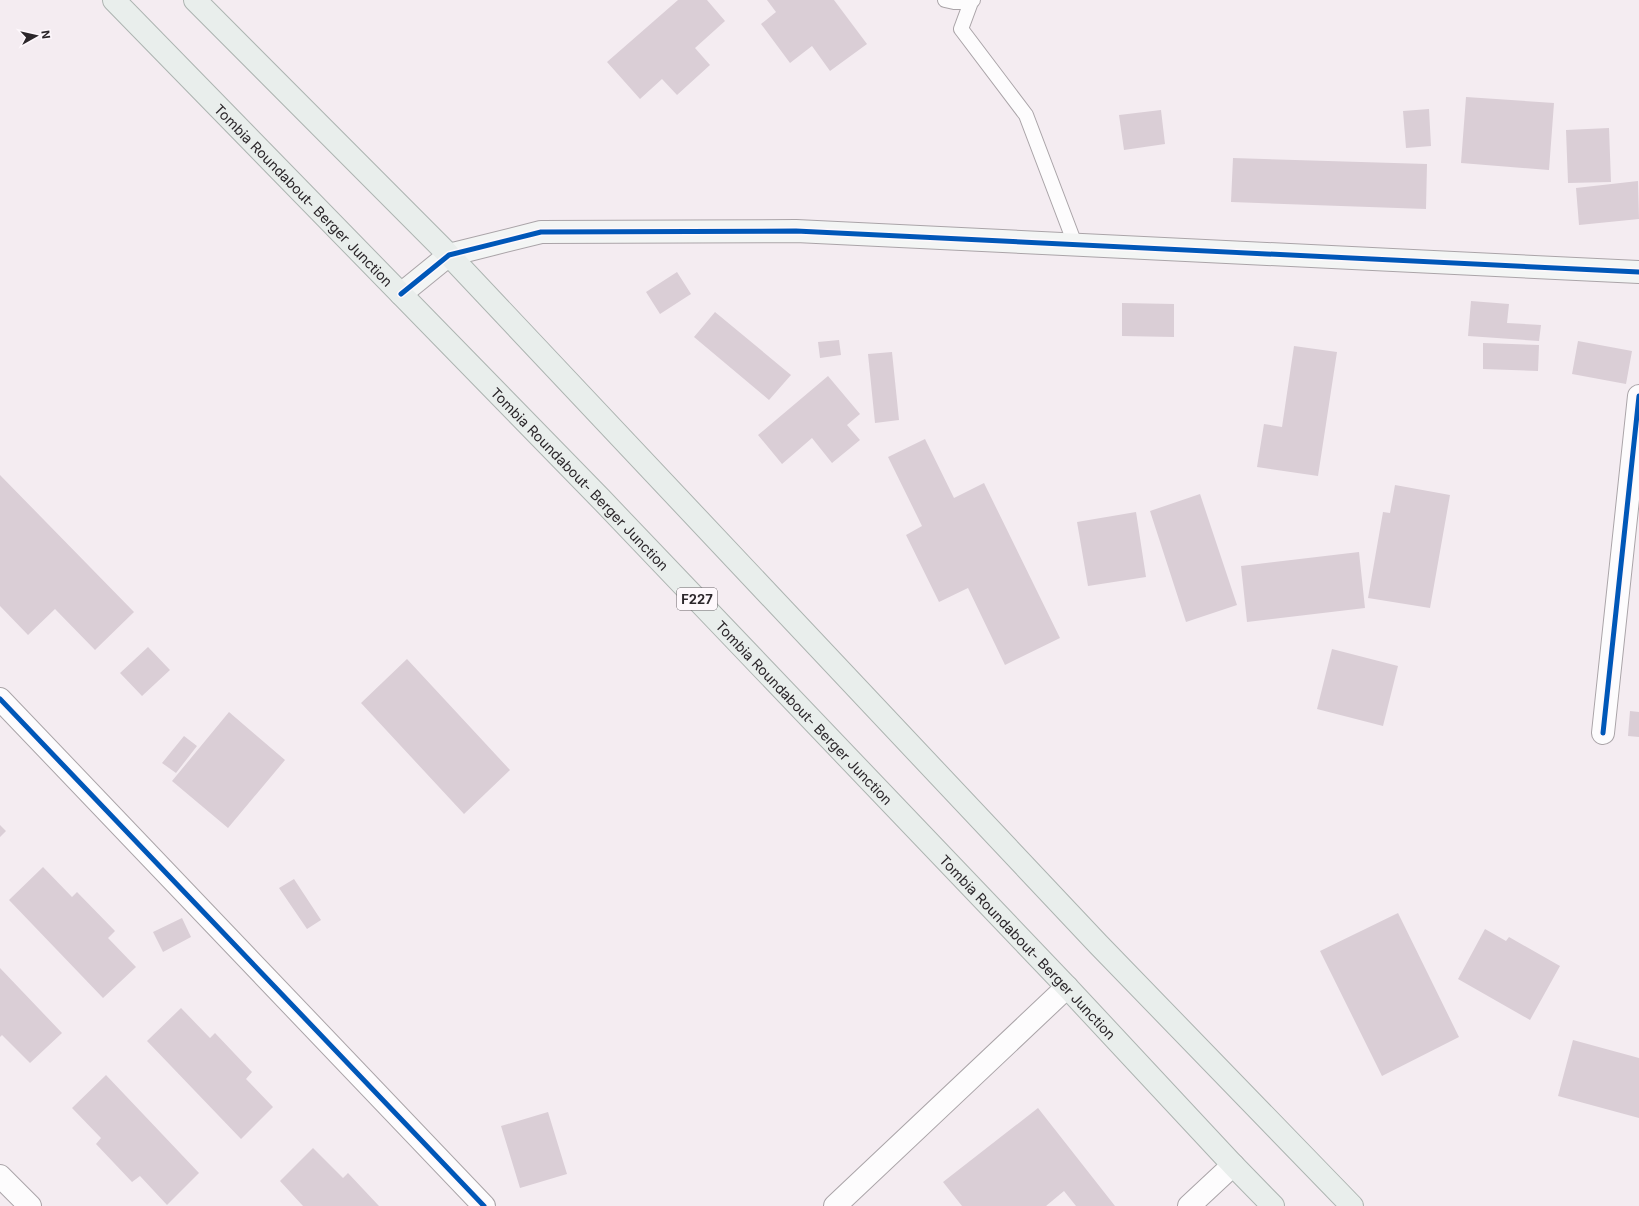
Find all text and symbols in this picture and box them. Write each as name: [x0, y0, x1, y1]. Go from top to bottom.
north arrow: [16, 16, 56, 56]
text: N: [38, 29, 53, 40]
street label: Tombia Roundabout- Berger Junction: [211, 100, 397, 289]
street label: Tombia Roundabout- Berger Junction: [488, 383, 673, 573]
road number: F227: [677, 588, 717, 610]
street label: Tombia Roundabout- Berger Junction: [713, 617, 896, 808]
street label: Tombia Roundabout- Berger Junction: [936, 851, 1120, 1043]

